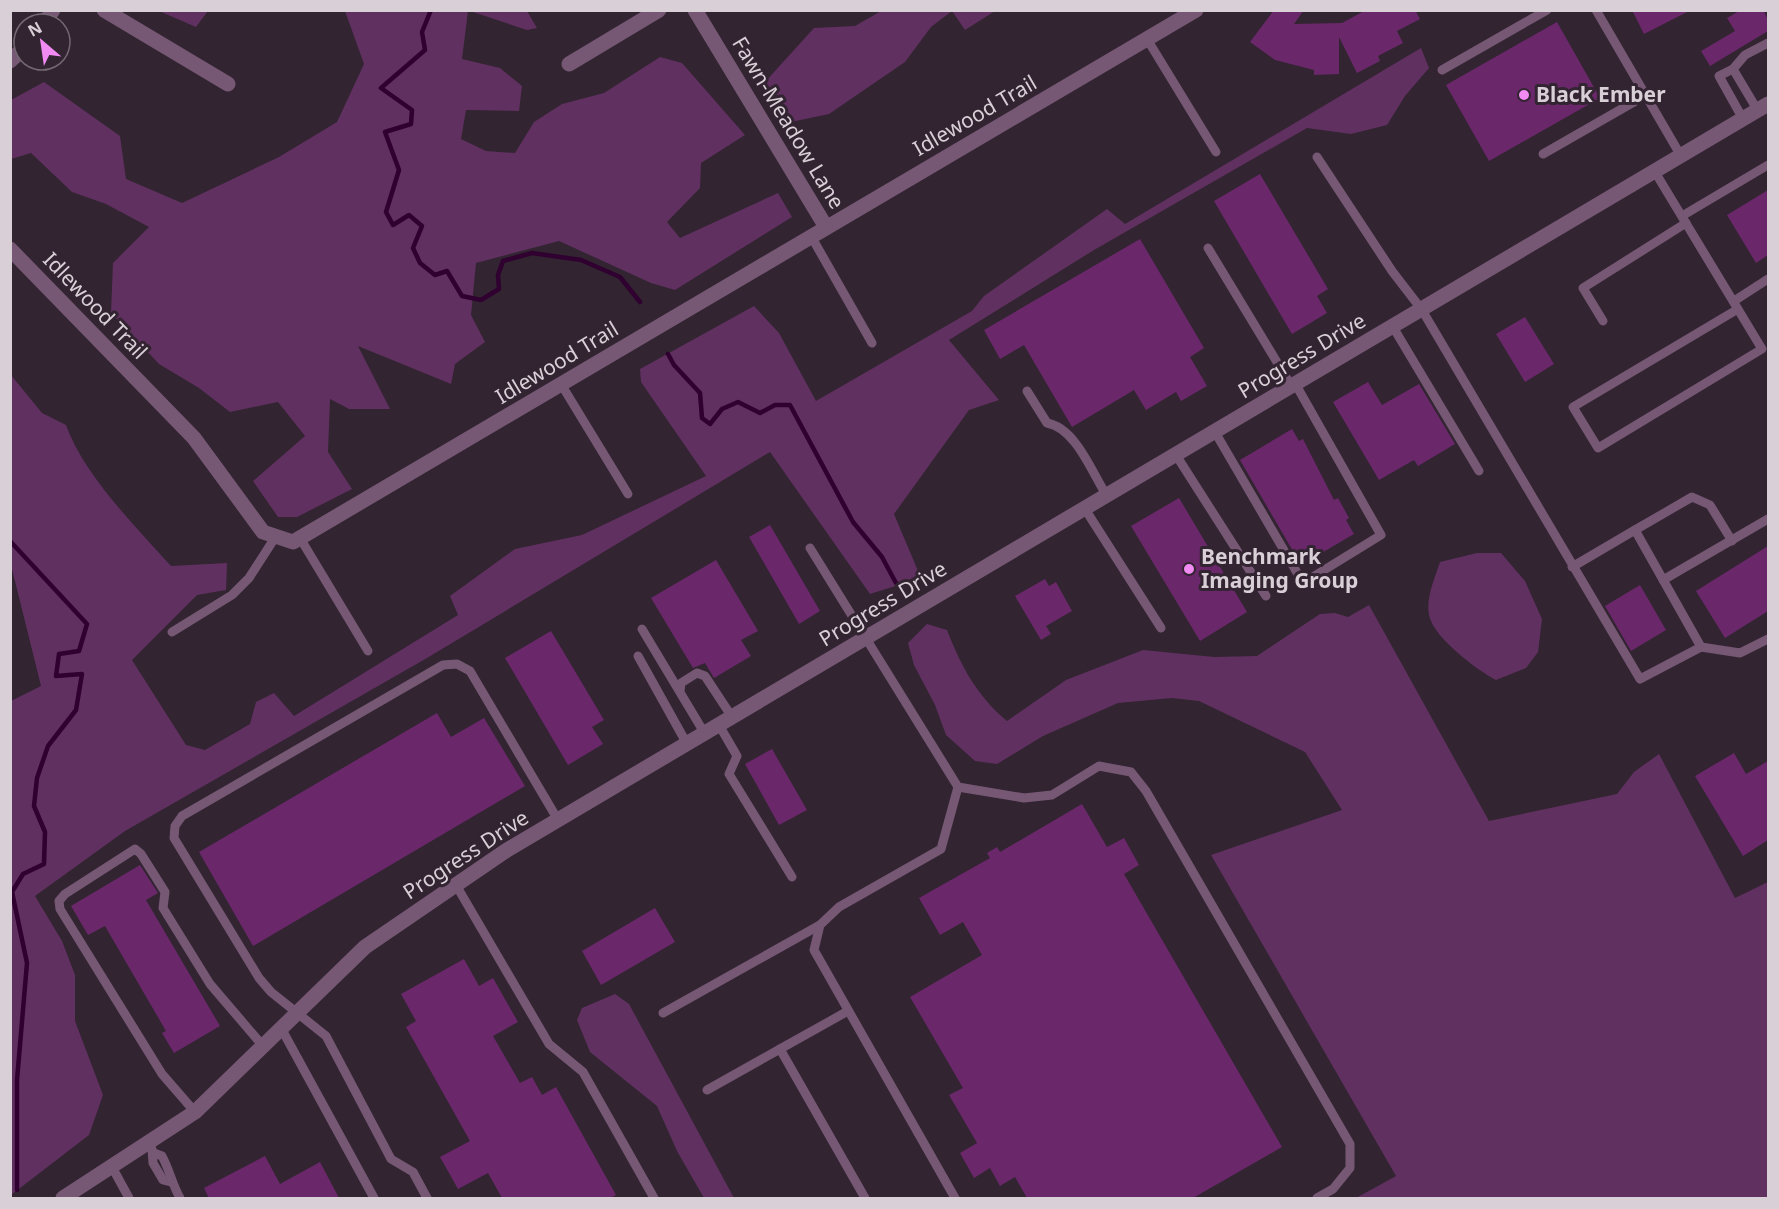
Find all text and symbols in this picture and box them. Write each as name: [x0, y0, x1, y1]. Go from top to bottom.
north arrow: [12, 12, 72, 72]
text: N: [24, 16, 46, 42]
street label: Fawn-Meadow Lane: [726, 31, 851, 214]
street label: Idlewood Trail: [907, 68, 1042, 162]
place label: Black Ember: [1536, 80, 1666, 108]
marker: Black Ember: [1517, 88, 1531, 102]
street label: Idlewood Trail: [37, 246, 154, 365]
street label: Progress Drive: [1232, 306, 1370, 404]
street label: Idlewood Trail: [490, 314, 623, 410]
place label: Benchmark Imaging Group: [1201, 542, 1358, 594]
street label: Progress Drive: [813, 554, 951, 652]
marker: Benchmark Imaging Group: [1182, 562, 1196, 576]
street label: Progress Drive: [397, 803, 534, 905]

